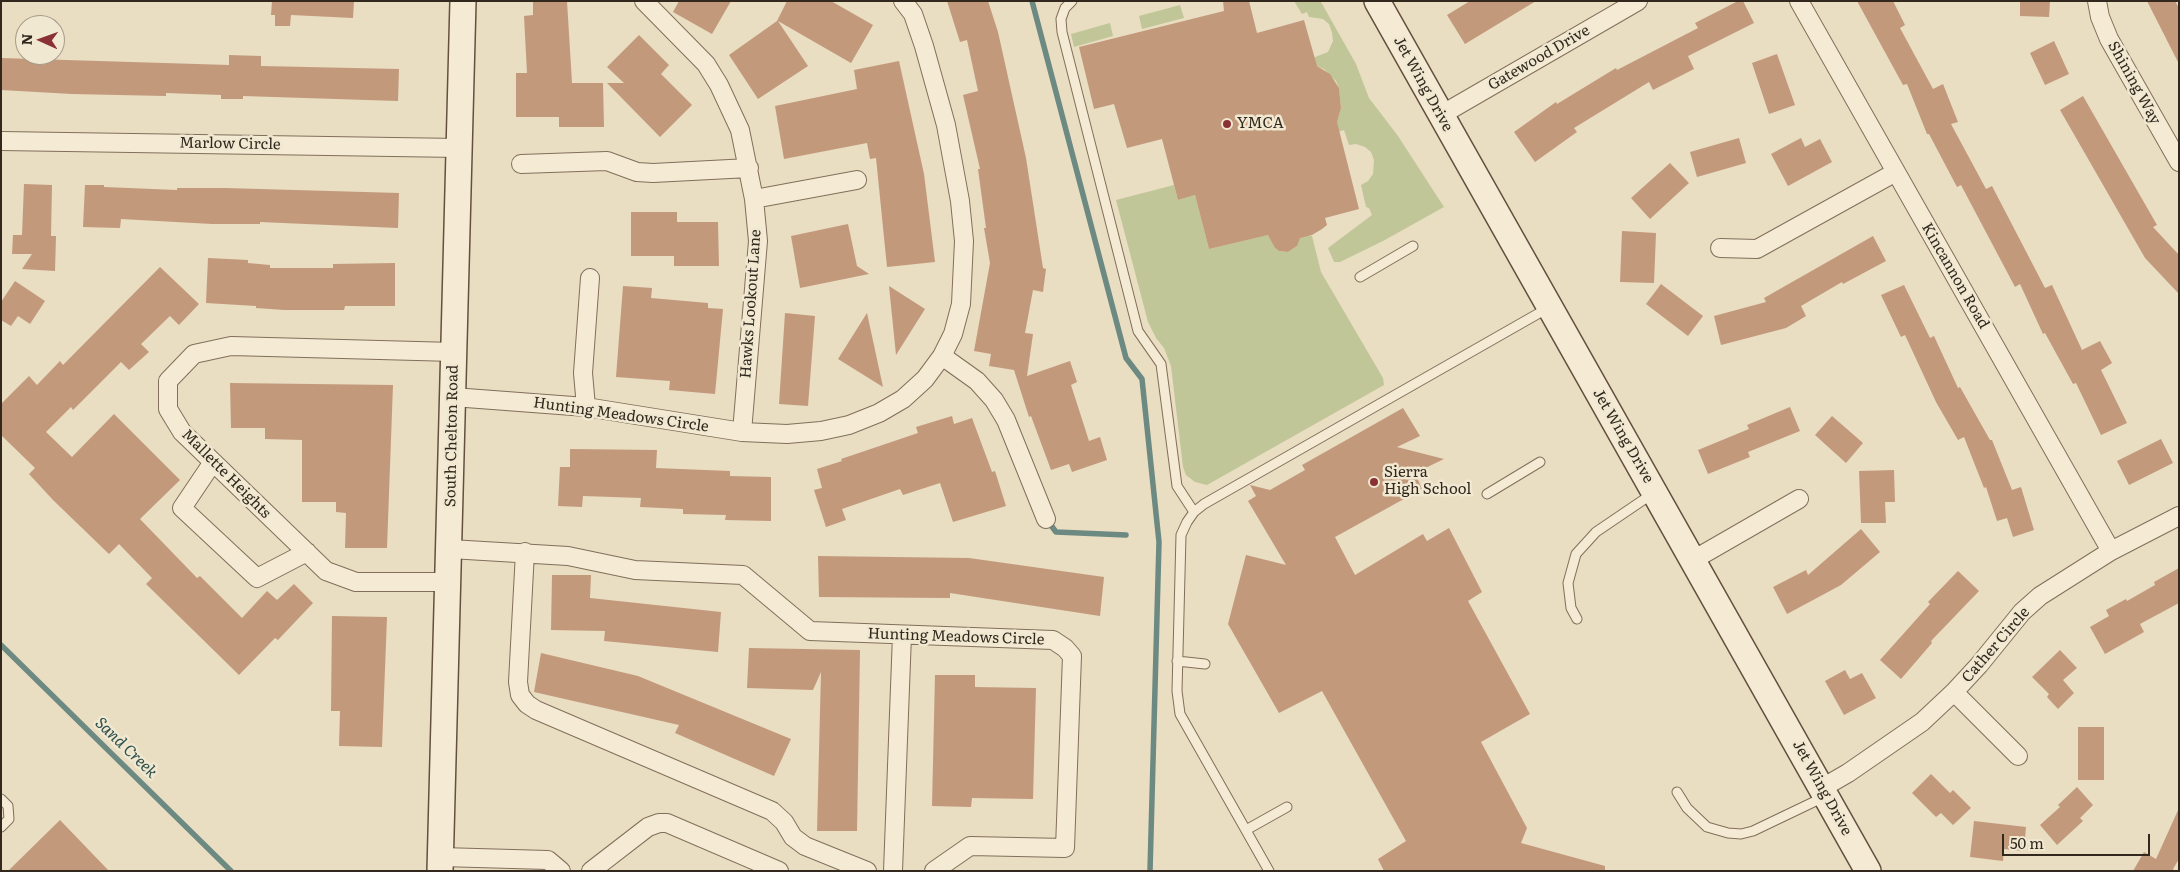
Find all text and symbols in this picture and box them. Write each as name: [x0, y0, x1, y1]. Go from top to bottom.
north arrow: [15, 15, 65, 65]
street label: Gatewood Drive: [1485, 22, 1593, 94]
text: N: [16, 33, 36, 46]
street label: Jet Wing Drive: [1389, 33, 1457, 135]
street label: Shining Way: [2104, 38, 2164, 128]
place label: YMCA: [1237, 115, 1284, 133]
marker: YMCA: [1221, 118, 1233, 130]
street label: Marlow Circle: [179, 134, 281, 154]
street label: Kincannon Road: [1917, 220, 1993, 332]
street label: Hawks Lookout Lane: [737, 229, 765, 379]
street label: South Chelton Road: [442, 365, 462, 507]
street label: Jet Wing Drive: [1589, 386, 1657, 486]
street label: Hunting Meadows Circle: [532, 394, 710, 436]
street label: Mallette Heights: [178, 426, 274, 522]
place label: Sierra High School: [1384, 464, 1471, 499]
marker: Sierra High School: [1368, 476, 1380, 488]
street label: Cather Circle: [1958, 604, 2034, 686]
street label: Hunting Meadows Circle: [867, 625, 1045, 649]
water label: Sand Creek: [91, 714, 161, 782]
street label: Jet Wing Drive: [1788, 737, 1856, 839]
scale bar: [2005, 824, 2152, 856]
text: 50 m: [2010, 831, 2044, 854]

